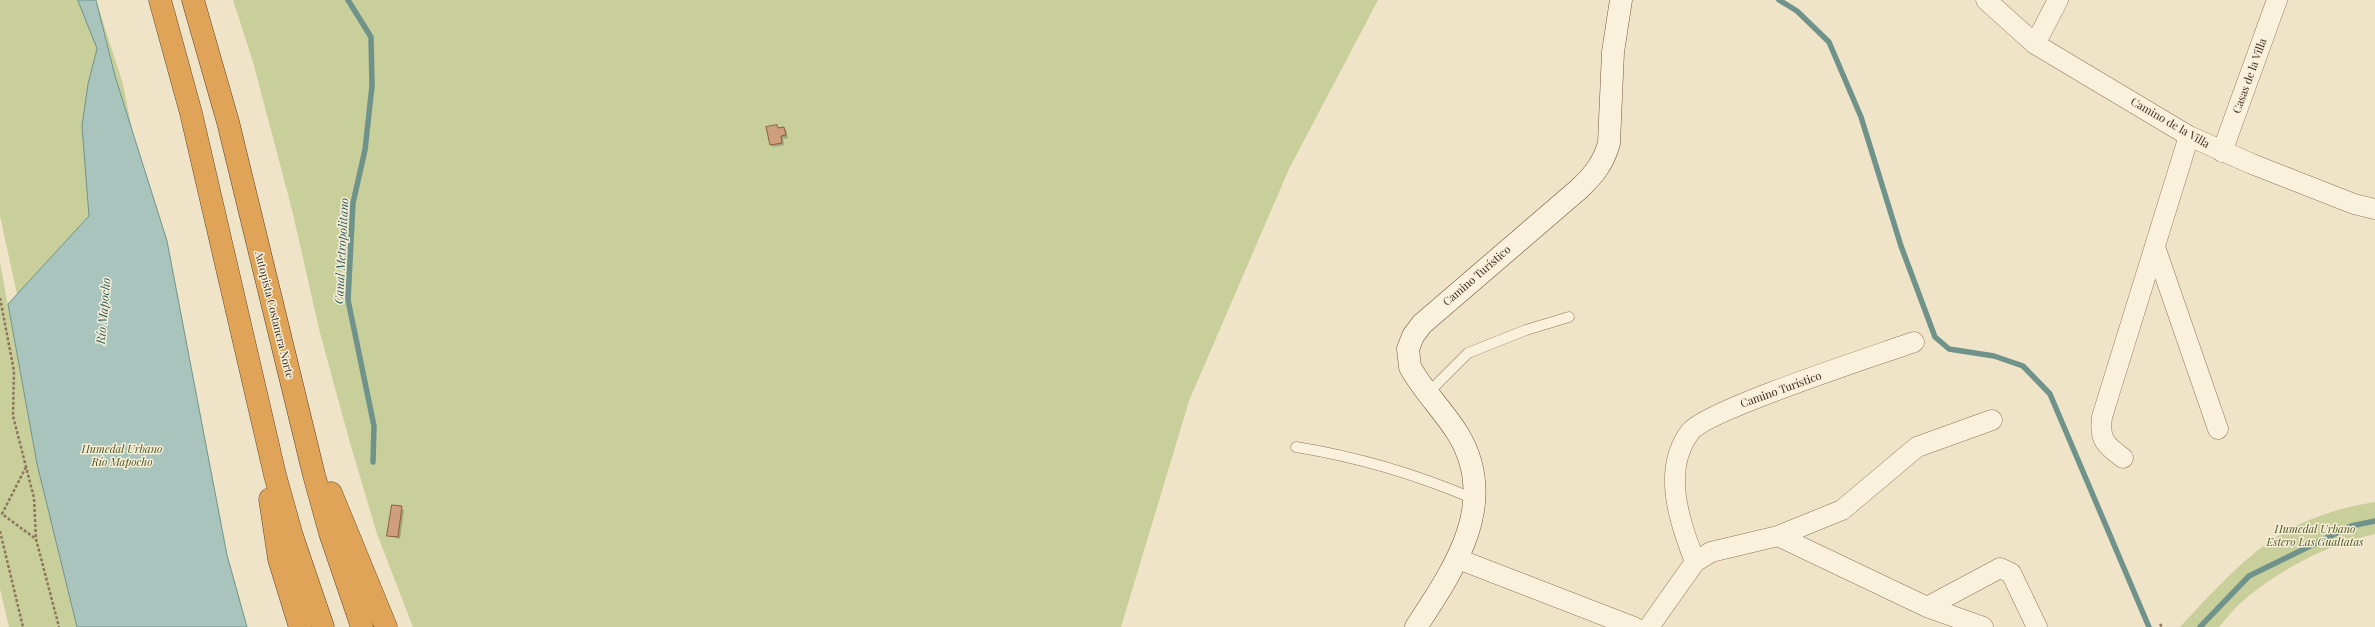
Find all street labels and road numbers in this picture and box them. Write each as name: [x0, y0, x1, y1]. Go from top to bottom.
street label: Casas de la Villa: [2230, 37, 2270, 115]
street label: Camino de la Villa: [2128, 95, 2212, 151]
street label: Camino Turístico: [1440, 243, 1514, 309]
street label: Autopista Costanera Norte: [252, 250, 296, 380]
street label: Camino Turístico: [1739, 369, 1823, 411]

